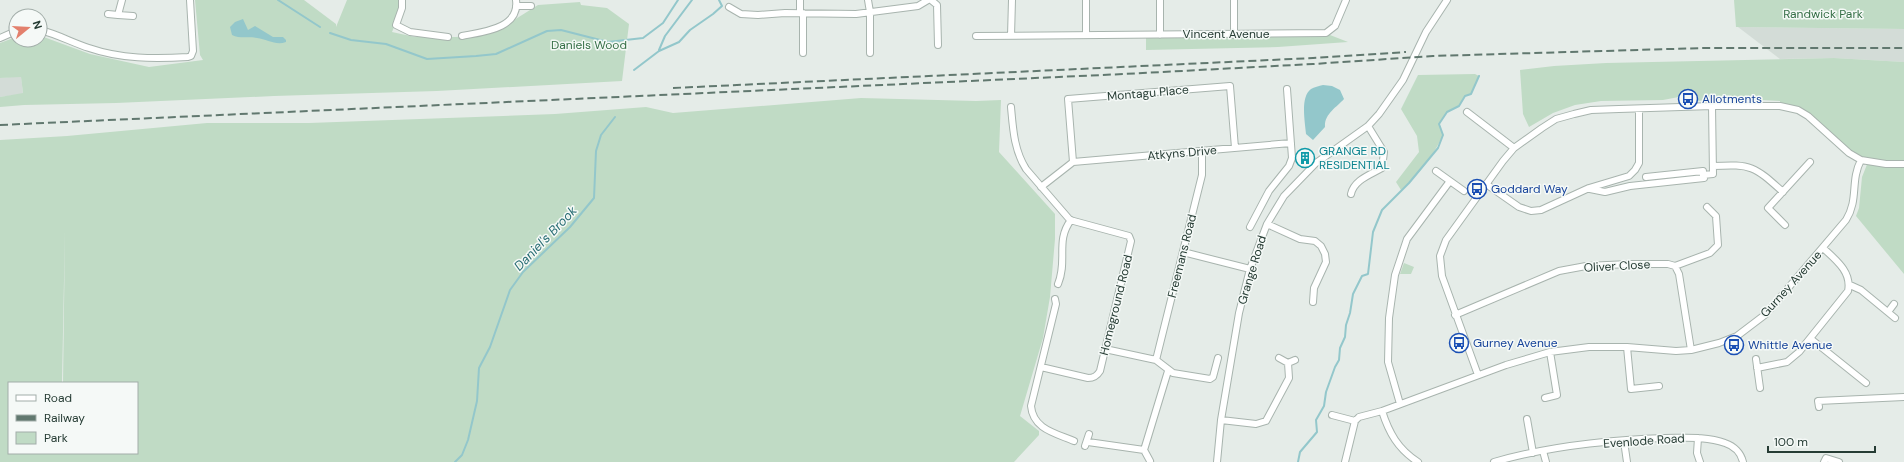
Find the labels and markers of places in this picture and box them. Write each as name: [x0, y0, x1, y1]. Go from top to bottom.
bus stop icon: Allotments: [1677, 88, 1699, 110]
place label: Allotments: [1702, 91, 1762, 107]
place label: GRANGE RD RESIDENTIAL: [1319, 143, 1390, 173]
building icon: GRANGE RD RESIDENTIAL: [1294, 147, 1316, 169]
bus stop icon: Goddard Way: [1466, 178, 1488, 200]
place label: Goddard Way: [1491, 181, 1568, 197]
bus stop icon: Gurney Avenue: [1448, 332, 1470, 354]
bus stop icon: Whittle Avenue: [1723, 334, 1745, 356]
place label: Gurney Avenue: [1473, 335, 1558, 351]
place label: Whittle Avenue: [1748, 337, 1832, 353]

